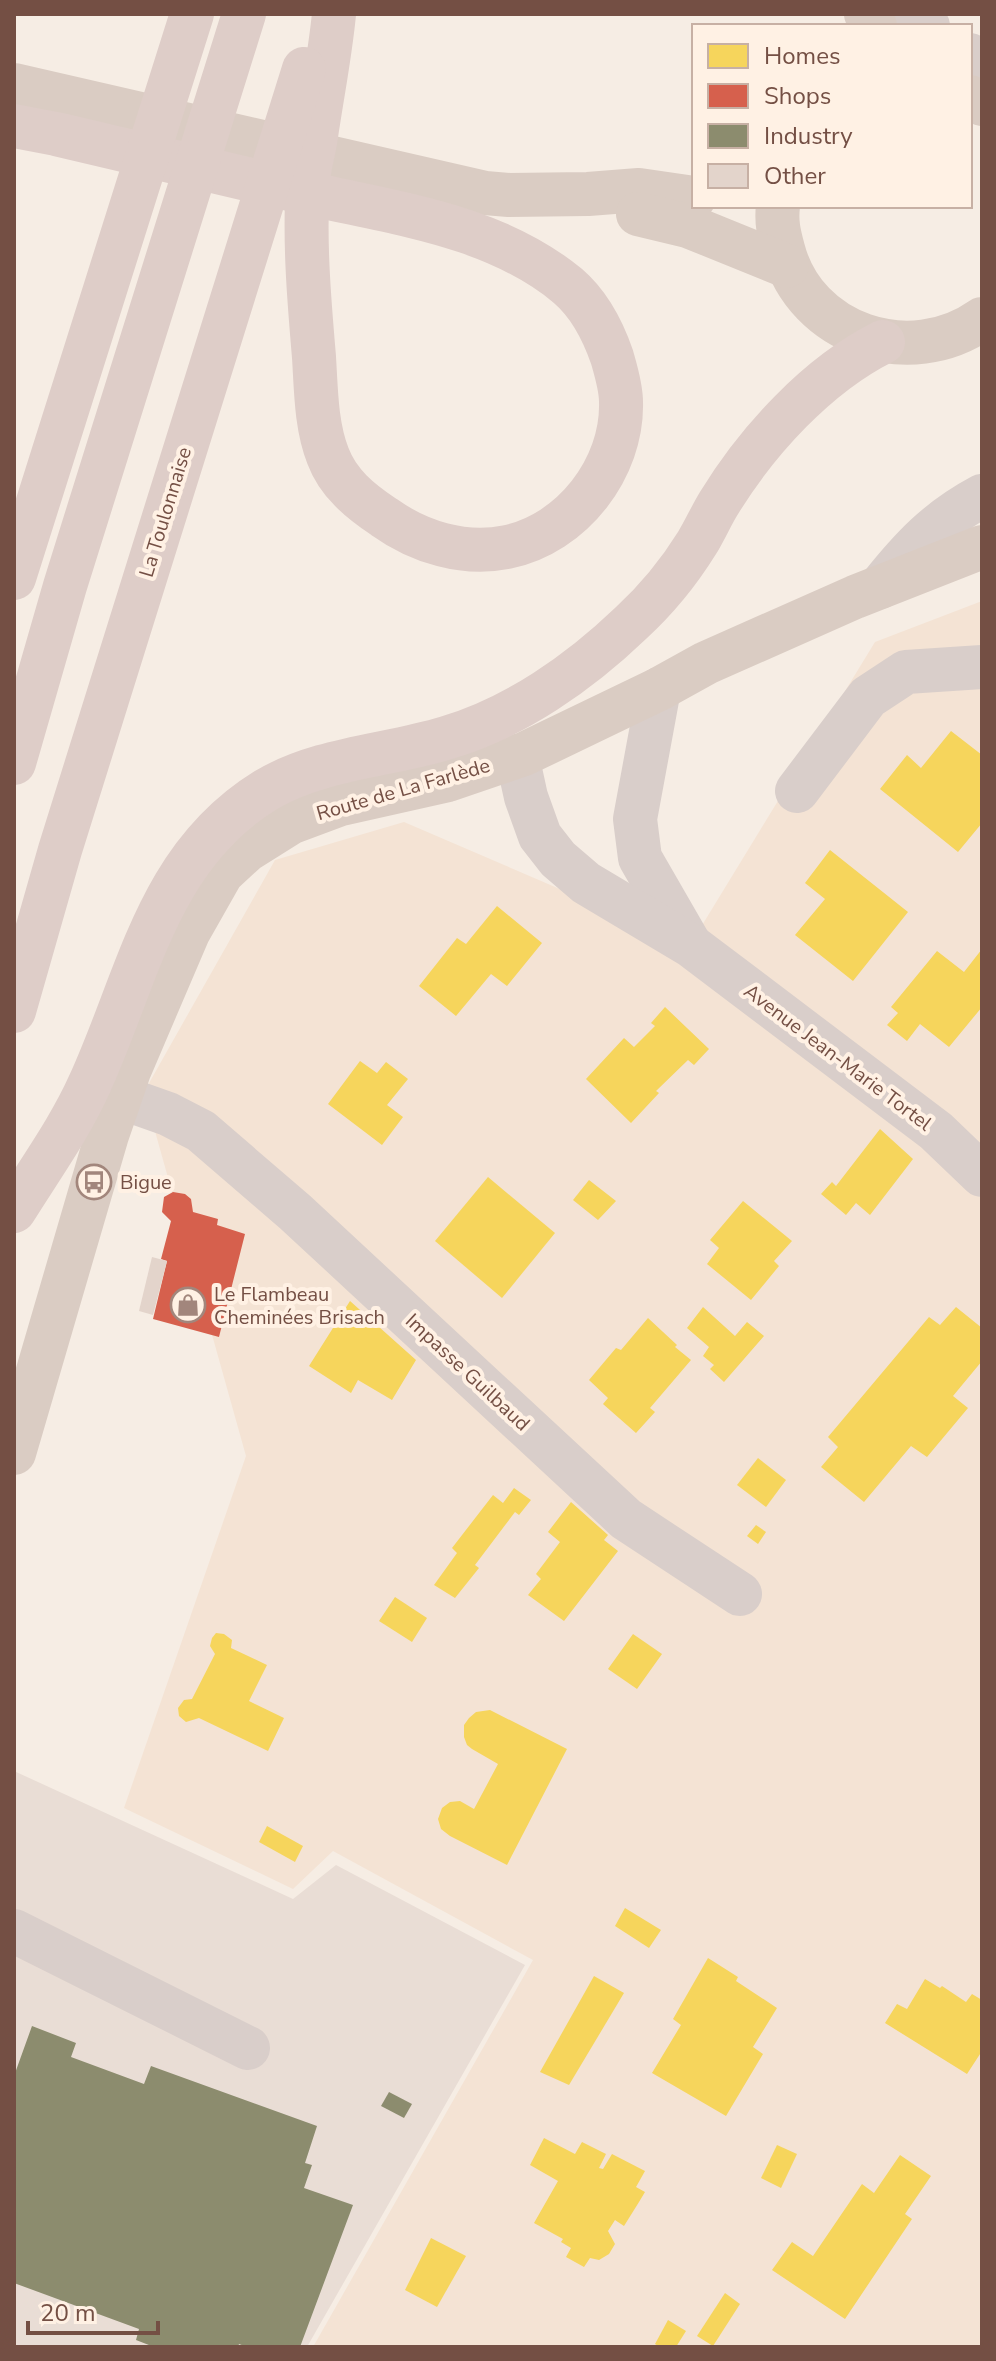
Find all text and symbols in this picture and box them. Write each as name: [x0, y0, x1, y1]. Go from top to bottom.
legend: [692, 24, 972, 208]
text: Homes: [764, 40, 840, 72]
text: Shops: [764, 80, 831, 112]
text: Industry: [764, 120, 853, 152]
text: Other: [764, 160, 826, 192]
street label: La Toulonnaise: [133, 444, 198, 580]
street label: Route de La Farlède: [313, 752, 493, 827]
street label: Avenue Jean-Marie Tortel: [738, 978, 937, 1137]
bus stop icon: Bigue: [75, 1163, 113, 1201]
place label: Bigue: [120, 1169, 172, 1196]
place label: Le Flambeau Cheminées Brisach: [214, 1281, 385, 1331]
shop icon: Le Flambeau Cheminées Brisach: [169, 1286, 207, 1324]
street label: Impasse Guilbaud: [400, 1308, 536, 1437]
scale bar: [28, 2285, 158, 2335]
text: 20 m: [40, 2297, 96, 2329]

